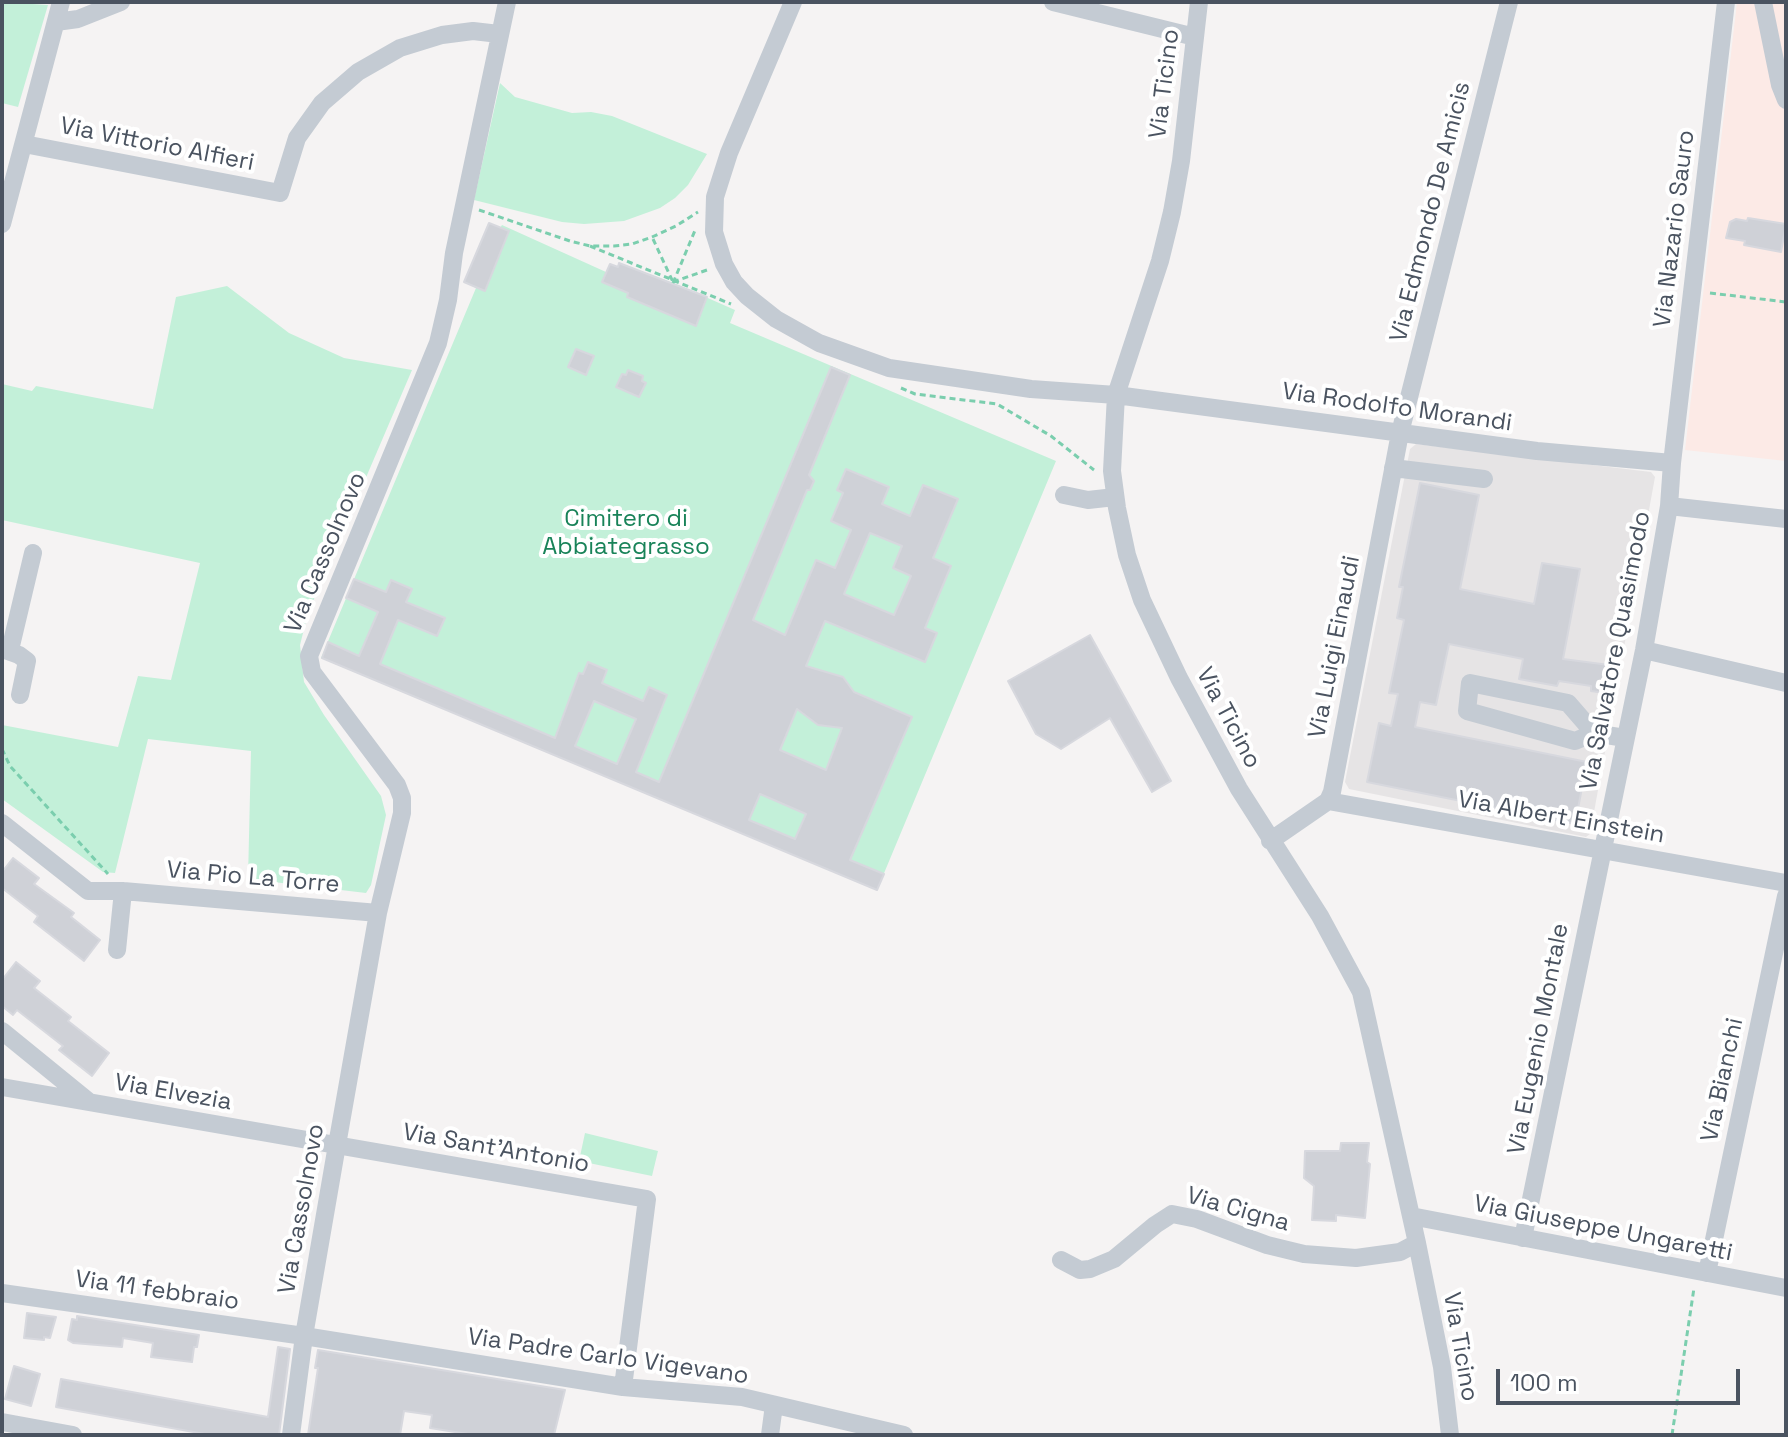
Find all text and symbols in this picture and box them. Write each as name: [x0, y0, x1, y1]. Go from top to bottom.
street label: Via Ticino: [1144, 28, 1186, 140]
street label: Via Edmondo De Amicis: [1385, 79, 1477, 345]
street label: Via Vittorio Alfieri: [58, 112, 256, 178]
street label: Via Nazario Sauro: [1649, 129, 1701, 329]
street label: Via Rodolfo Morandi: [1280, 378, 1514, 438]
street label: Via Cassolnovo: [279, 468, 373, 638]
park label: Cimitero di Abbiategrasso: [542, 505, 710, 561]
street label: Via Salvatore Quasimodo: [1575, 509, 1657, 793]
street label: Via Luigi Einaudi: [1303, 553, 1367, 741]
street label: Via Ticino: [1189, 663, 1267, 773]
street label: Via Albert Einstein: [1455, 786, 1667, 850]
street label: Via Pio La Torre: [165, 856, 341, 900]
street label: Via Eugenio Montale: [1502, 921, 1576, 1157]
street label: Via Bianchi: [1696, 1015, 1750, 1145]
street label: Via Elvezia: [112, 1069, 234, 1117]
street label: Via Sant'Antonio: [400, 1118, 592, 1180]
street label: Via Cassolnovo: [273, 1122, 331, 1296]
street label: Via Cigna: [1183, 1182, 1293, 1238]
street label: Via Giuseppe Ungaretti: [1471, 1190, 1735, 1268]
street label: Via 11 febbraio: [73, 1265, 241, 1317]
street label: Via Ticino: [1436, 1290, 1484, 1404]
street label: Via Padre Carlo Vigevano: [466, 1323, 750, 1391]
scale bar: [1500, 1353, 1744, 1403]
text: 100 m: [1510, 1367, 1578, 1398]

